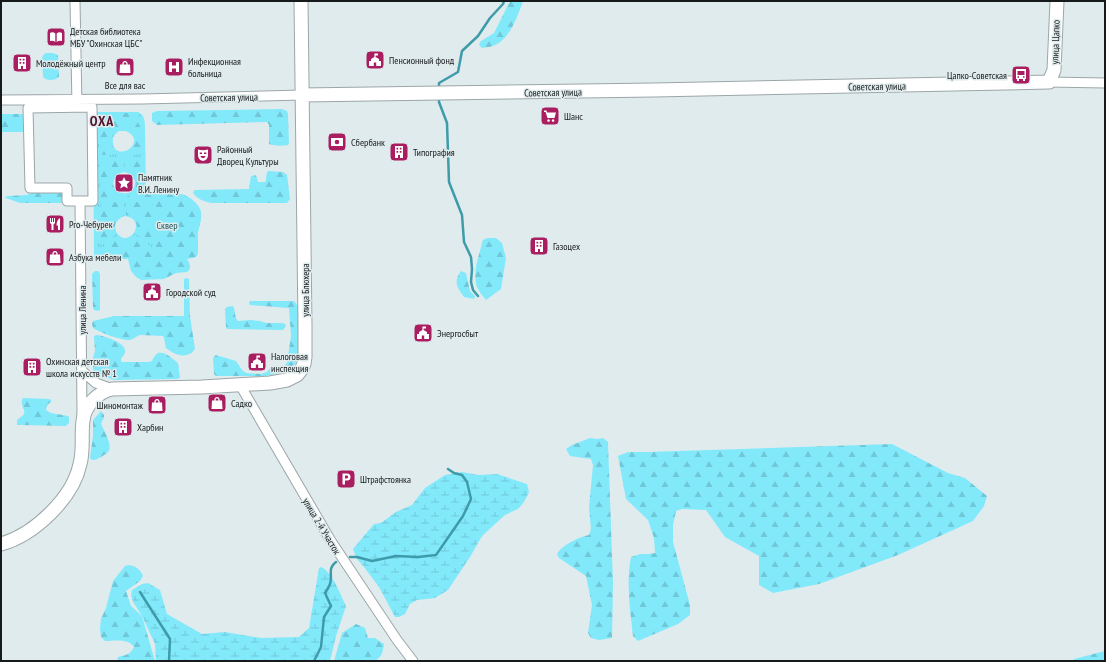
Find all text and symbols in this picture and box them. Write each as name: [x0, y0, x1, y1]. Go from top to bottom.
street label: улица Цапко: [1048, 20, 1063, 65]
place label: Детская библиотека МБУ "Охинская ЦБС": [70, 25, 142, 50]
library icon: Детская библиотека МБУ "Охинская ЦБС": [45, 26, 67, 48]
public building icon: Пенсионный фонд: [364, 49, 386, 71]
building icon: Молодёжный центр: [11, 52, 33, 74]
place label: Пенсионный фонд: [389, 54, 455, 67]
place label: Инфекционная больница: [188, 55, 241, 80]
shop icon: Все для вас: [114, 56, 136, 78]
hospital icon: Инфекционная больница: [163, 56, 185, 78]
place label: Молодёжный центр: [36, 57, 106, 70]
bus stop icon: Цапко-Советская: [1010, 64, 1032, 86]
place label: Цапко-Советская: [947, 69, 1007, 82]
place label: Все для вас: [105, 79, 146, 92]
street label: Советская улица: [848, 79, 906, 94]
street label: Советская улица: [524, 85, 582, 100]
street label: Советская улица: [200, 90, 258, 105]
supermarket icon: Шанс: [539, 105, 561, 127]
place label: Шанс: [564, 110, 583, 123]
district label: ОХА: [90, 112, 114, 130]
bank icon: Сбербанк: [326, 131, 348, 153]
place label: Сбербанк: [351, 136, 385, 149]
building icon: Типография: [388, 141, 410, 163]
place label: Районный Дворец Культуры: [217, 143, 279, 168]
theatre icon: Районный Дворец Культуры: [192, 144, 214, 166]
place label: Типография: [413, 146, 455, 159]
place label: Памятник В.И. Ленину: [138, 171, 179, 196]
place icon: Памятник В.И. Ленину: [113, 172, 135, 194]
restaurant icon: Pro-Чебурек: [44, 213, 66, 235]
place label: Pro-Чебурек: [69, 218, 113, 231]
park label: Сквер: [157, 219, 177, 232]
building icon: Газоцех: [528, 235, 550, 257]
place label: Газоцех: [553, 240, 580, 253]
shop icon: Азбука мебели: [44, 246, 66, 268]
place label: Азбука мебели: [69, 251, 121, 264]
street label: улица Блюхера: [299, 263, 312, 317]
public building icon: Городской суд: [141, 281, 163, 303]
street label: улица Ленина: [76, 286, 89, 334]
place label: Городской суд: [166, 286, 216, 299]
public building icon: Энергосбыт: [412, 322, 434, 344]
place label: Энергосбыт: [437, 327, 479, 340]
place label: Налоговая инспекция: [271, 350, 308, 375]
public building icon: Налоговая инспекция: [246, 351, 268, 373]
place label: Охинская детская школа искусств № 1: [46, 355, 117, 380]
building icon: Охинская детская школа искусств № 1: [21, 356, 43, 378]
shop icon: Садко: [206, 392, 228, 414]
shop icon: Шиномонтаж: [146, 394, 168, 416]
place label: Садко: [231, 397, 252, 410]
place label: Шиномонтаж: [97, 399, 144, 412]
building icon: Харбин: [112, 416, 134, 438]
place label: Харбин: [137, 421, 163, 434]
parking icon: Штрафстоянка: [335, 468, 357, 490]
place label: Штрафстоянка: [360, 473, 411, 486]
street label: улица 2-й Участок: [300, 496, 344, 557]

